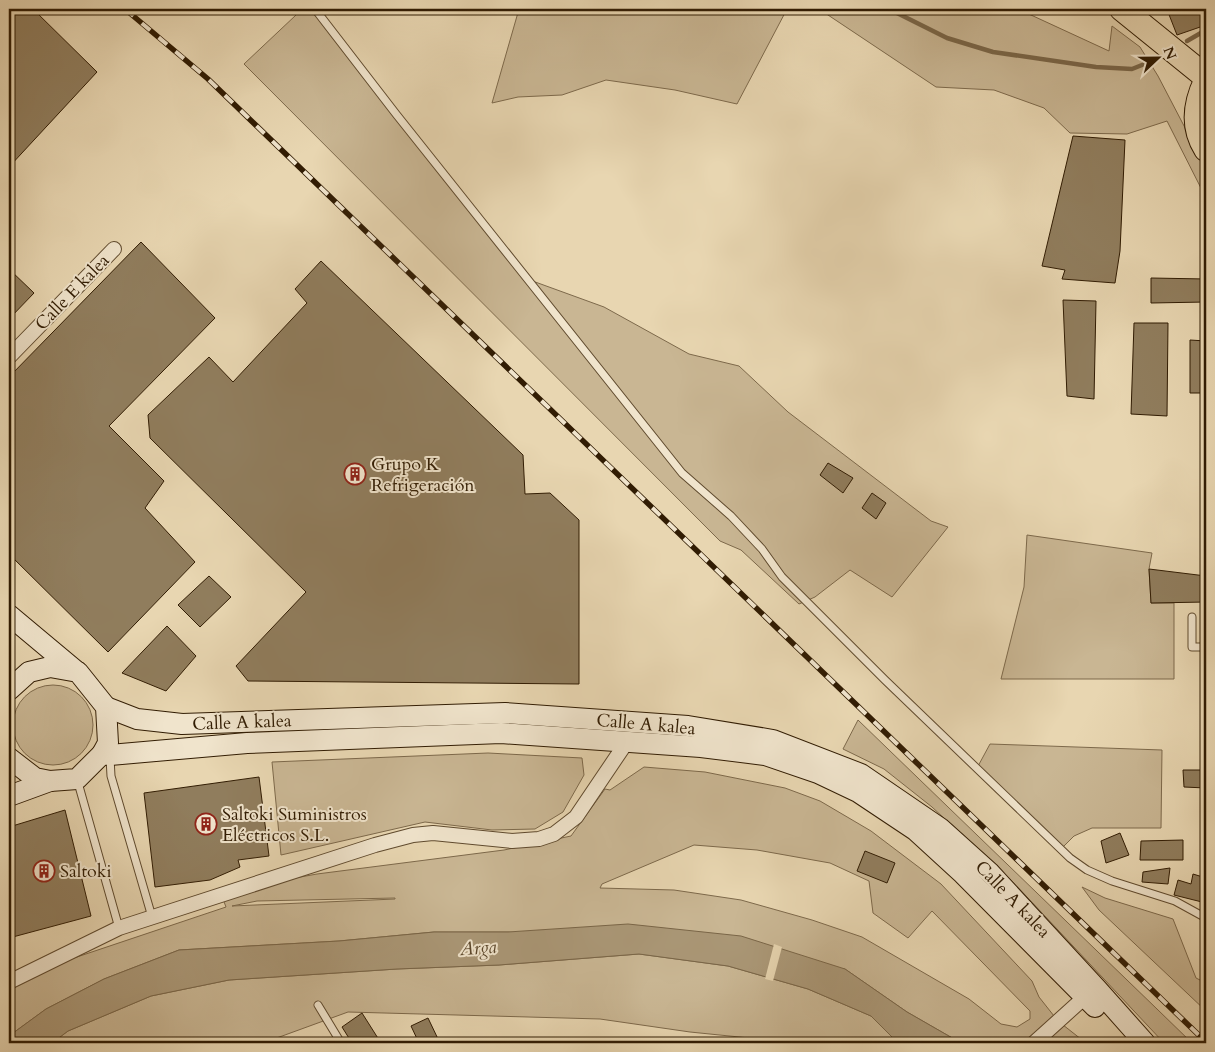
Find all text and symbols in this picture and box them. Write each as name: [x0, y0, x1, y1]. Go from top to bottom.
north arrow: [1132, 32, 1182, 82]
text: N: [1159, 44, 1181, 63]
street label: Calle E kalea: [29, 248, 115, 336]
place label: Grupo K Refrigeración: [371, 452, 475, 498]
building icon: Grupo K Refrigeración: [343, 462, 367, 486]
street label: Calle A kalea: [192, 708, 292, 737]
street label: Calle A kalea: [595, 708, 697, 741]
place label: Saltoki Suministros Eléctricos S.L.: [222, 802, 367, 848]
building icon: Saltoki Suministros Eléctricos S.L.: [194, 812, 218, 836]
street label: Calle A kalea: [969, 855, 1056, 944]
building icon: Saltoki: [32, 859, 56, 883]
place label: Saltoki: [60, 859, 112, 884]
water label: Arga: [458, 934, 498, 962]

